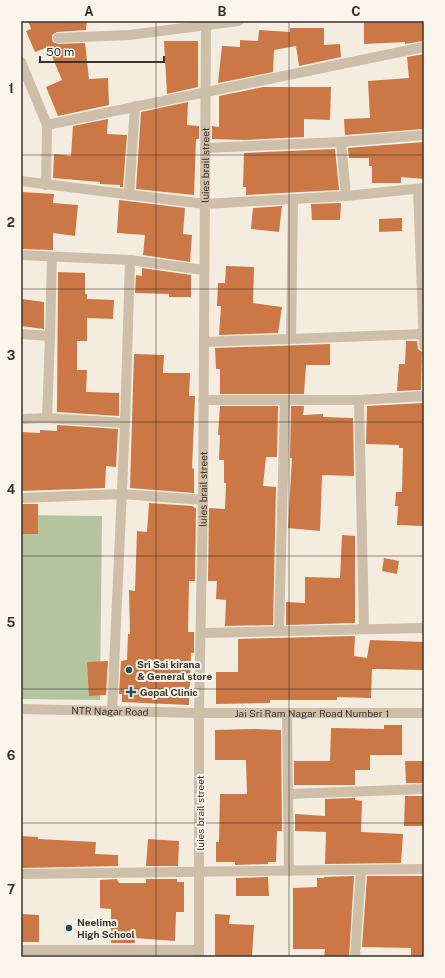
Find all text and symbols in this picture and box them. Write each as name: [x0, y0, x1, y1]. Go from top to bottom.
text: A: [84, 4, 94, 19]
text: B: [218, 4, 227, 19]
text: C: [351, 4, 361, 19]
scale bar: [40, 38, 164, 64]
text: 50 m: [46, 45, 74, 59]
text: 1: [8, 81, 14, 96]
street label: luies brail street: [199, 127, 211, 203]
text: 2: [7, 215, 15, 230]
text: 3: [7, 348, 16, 363]
street label: luies brail street: [197, 451, 209, 527]
text: 4: [7, 482, 16, 497]
text: 5: [7, 615, 16, 630]
place label: Sri Sai kirana & General store: [137, 658, 212, 682]
marker: Sri Sai kirana & General store: [124, 665, 134, 675]
marker: Gopal Clinic: [125, 686, 137, 698]
place label: Gopal Clinic: [140, 686, 198, 698]
street label: NTR Nagar Road: [71, 704, 149, 718]
street label: Jai Sri Ram Nagar Road Number 1: [235, 707, 389, 719]
text: 6: [7, 748, 16, 763]
street label: luies brail street: [194, 775, 206, 851]
text: 7: [7, 882, 15, 897]
place label: Neelima High School: [77, 916, 135, 940]
marker: Neelima High School: [64, 923, 74, 933]

